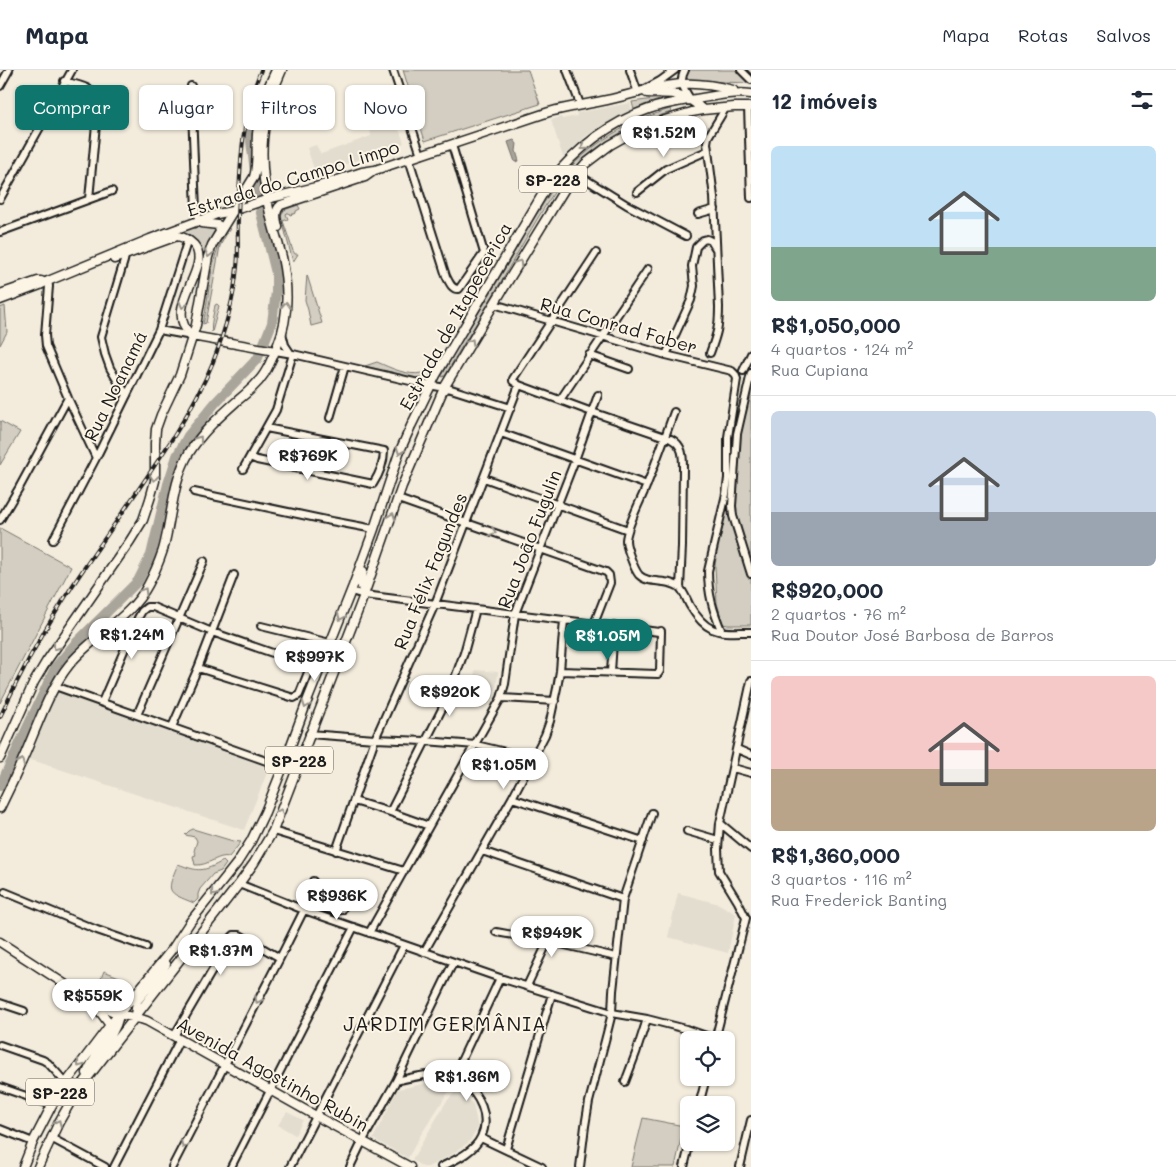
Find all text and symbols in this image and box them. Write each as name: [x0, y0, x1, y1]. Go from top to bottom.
text: Mapa: [25, 19, 89, 50]
text: Mapa: [942, 23, 990, 47]
text: Rotas: [1018, 23, 1068, 47]
text: Salvos: [1096, 23, 1151, 47]
chip: Comprar: [15, 85, 129, 130]
chip: Alugar: [139, 85, 233, 130]
chip: Filtros: [243, 85, 335, 130]
chip: Novo: [345, 85, 425, 130]
icon: filters: [1128, 86, 1156, 114]
text: 12 imóveis: [771, 87, 878, 114]
pin: R$1.52M: [618, 116, 710, 158]
text: R$1.52M: [632, 121, 696, 142]
street label: Estrada do Campo Limpo: [184, 134, 402, 222]
one-way arrow: [581, 141, 590, 149]
road number: SP-228: [519, 166, 587, 192]
icon: home: [919, 178, 1009, 268]
street label: Estrada de Itapecerica: [393, 218, 517, 414]
one-way arrow: [204, 250, 215, 258]
one-way arrow: [513, 259, 523, 268]
street label: Rua Conrad Faber: [538, 291, 700, 359]
one-way arrow: [179, 300, 189, 308]
one-way arrow: [280, 301, 291, 309]
text: R$1,050,000: [771, 311, 901, 338]
street label: Rua Noanamá: [78, 327, 152, 445]
one-way arrow: [464, 338, 474, 347]
text: 4 quartos · 124 m²: [771, 338, 913, 359]
text: Rua Cupiana: [771, 359, 869, 380]
one-way arrow: [193, 436, 202, 445]
pin: R$769K: [267, 438, 349, 481]
text: R$769K: [278, 444, 338, 465]
icon: home: [919, 444, 1009, 534]
one-way arrow: [396, 446, 406, 455]
street label: Rua João Fugulin: [491, 466, 567, 612]
one-way arrow: [149, 474, 160, 482]
street label: Rua Félix Fagundes: [388, 489, 472, 653]
one-way arrow: [386, 513, 396, 521]
one-way arrow: [489, 526, 497, 536]
text: R$920,000: [771, 576, 883, 603]
one-way arrow: [138, 587, 148, 596]
text: 2 quartos · 76 m²: [771, 603, 906, 624]
one-way arrow: [336, 612, 347, 621]
pin: R$1.24M: [86, 618, 178, 660]
pin: R$1.05M: [562, 618, 654, 661]
text: R$1.24M: [99, 623, 165, 644]
text: R$1.05M: [575, 624, 641, 645]
text: Rua Doutor José Barbosa de Barros: [771, 624, 1054, 645]
pin: R$997K: [274, 640, 356, 682]
one-way arrow: [53, 641, 62, 651]
text: R$997K: [285, 645, 345, 666]
pin: R$920K: [409, 674, 491, 717]
text: R$920K: [420, 680, 480, 701]
one-way arrow: [302, 700, 312, 709]
icon: home: [919, 709, 1009, 799]
road number: SP-228: [265, 746, 333, 774]
pin: R$1.05M: [458, 748, 550, 790]
text: R$1.05M: [471, 753, 537, 774]
one-way arrow: [15, 758, 25, 767]
one-way arrow: [274, 808, 284, 816]
text: R$1,360,000: [771, 841, 900, 868]
text: 3 quartos · 116 m²: [771, 868, 912, 889]
pin: R$936K: [296, 878, 378, 921]
text: R$936K: [307, 884, 367, 905]
one-way arrow: [211, 887, 219, 896]
text: Rua Frederick Banting: [771, 889, 947, 910]
pin: R$949K: [511, 916, 593, 958]
text: R$949K: [522, 921, 582, 942]
pin: R$1.37M: [175, 934, 267, 976]
text: R$1.37M: [189, 939, 253, 960]
pin: R$559K: [52, 978, 134, 1021]
text: R$559K: [63, 984, 123, 1005]
one-way arrow: [254, 995, 264, 1004]
district label: JARDIM GERMÂNIA: [343, 1010, 547, 1036]
street label: Avenida Agostinho Rubin: [173, 1011, 373, 1137]
map controls: [680, 1031, 735, 1151]
button: locate: [680, 1031, 735, 1086]
one-way arrow: [77, 1058, 86, 1068]
pin: R$1.36M: [421, 1060, 513, 1102]
text: R$1.36M: [434, 1065, 500, 1086]
road number: SP-228: [26, 1079, 94, 1106]
button: layers: [680, 1096, 735, 1151]
one-way arrow: [52, 1119, 63, 1128]
one-way arrow: [180, 1139, 190, 1148]

